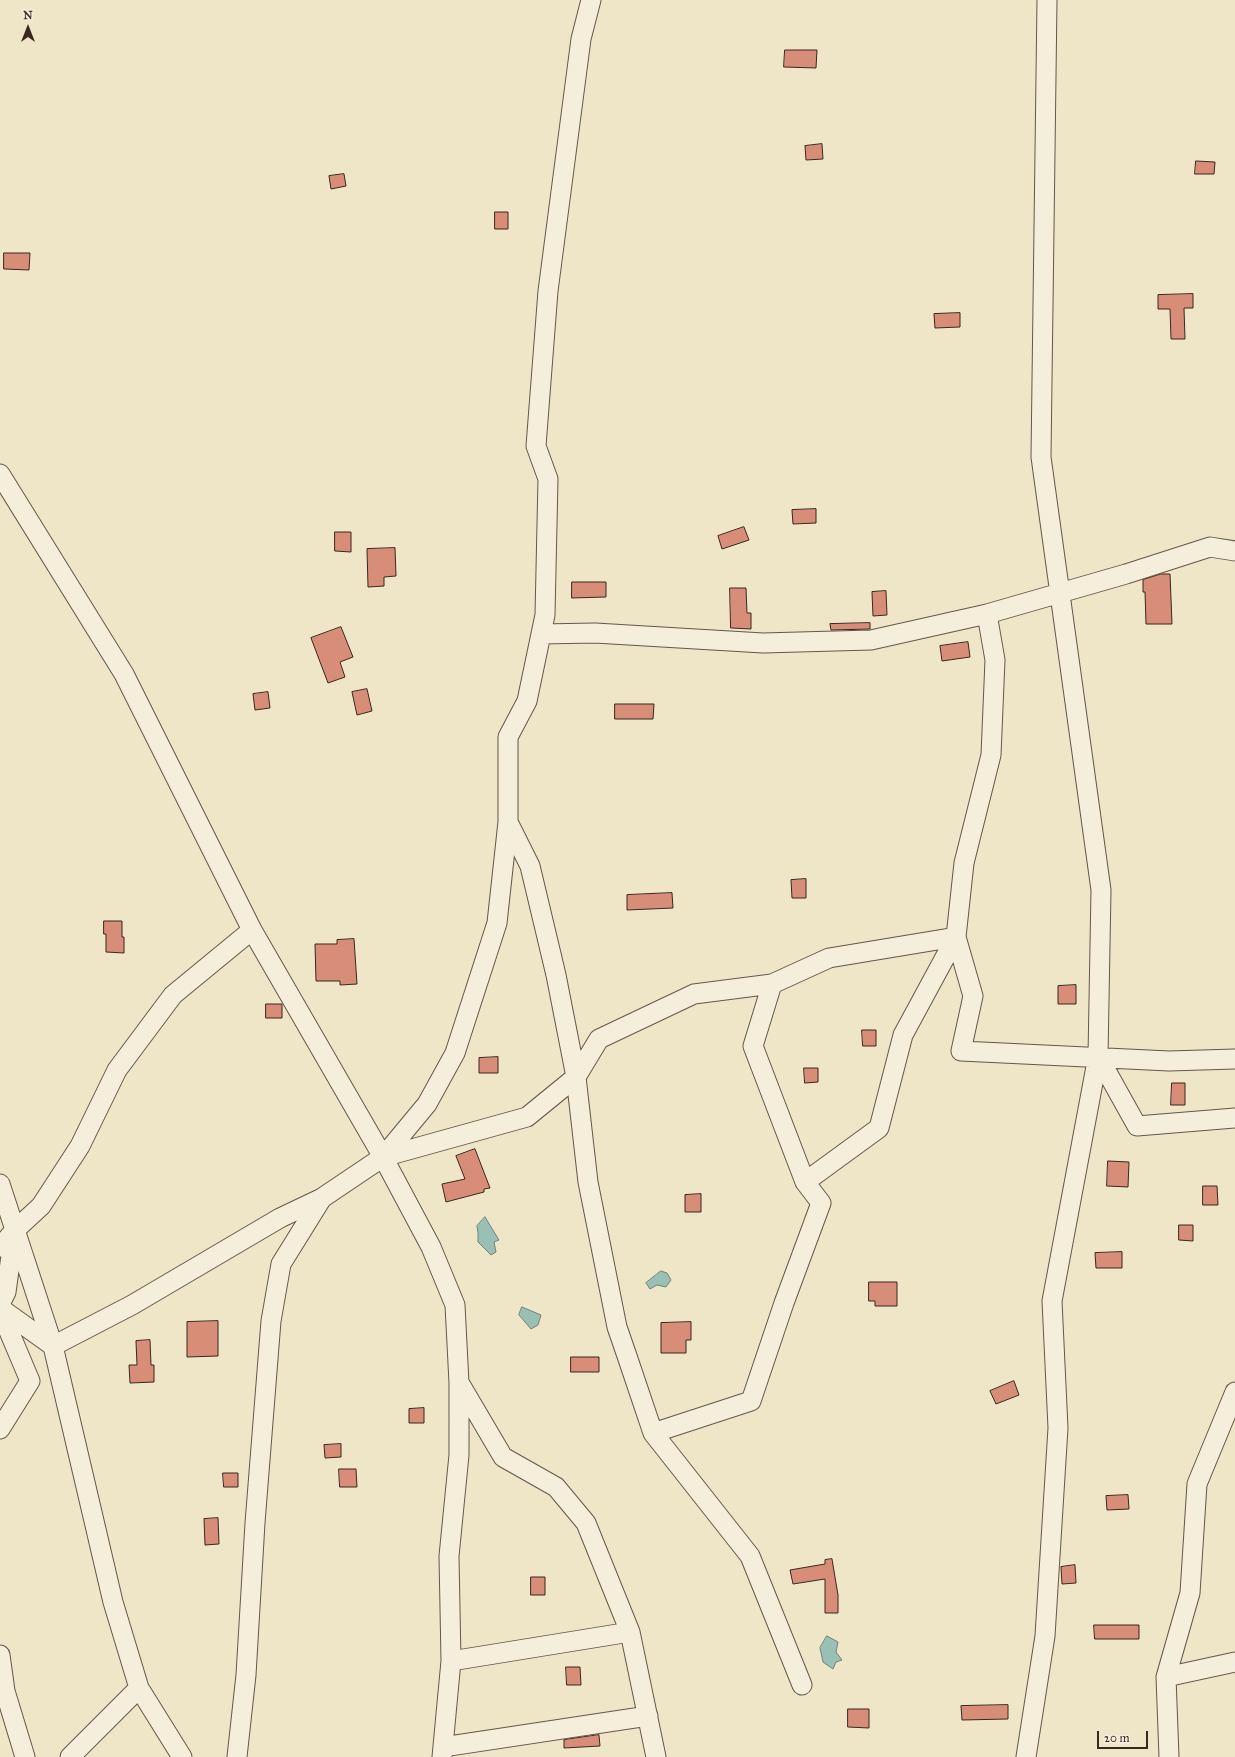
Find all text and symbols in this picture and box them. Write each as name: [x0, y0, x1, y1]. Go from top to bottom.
north arrow: [8, 8, 48, 48]
text: N: [23, 9, 33, 22]
scale bar: [1099, 1723, 1150, 1749]
text: 20 m: [1104, 1731, 1130, 1745]

